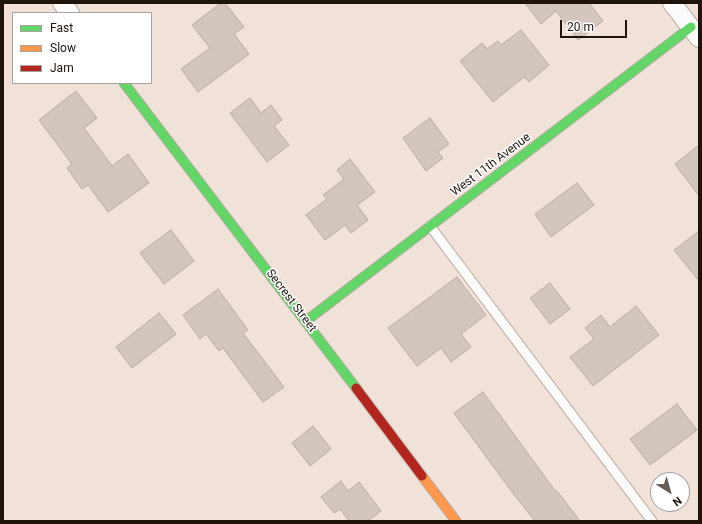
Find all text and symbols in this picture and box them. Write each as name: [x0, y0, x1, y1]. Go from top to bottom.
legend: [12, 12, 152, 84]
scale bar: [562, 12, 629, 38]
text: 20 m: [567, 20, 594, 34]
text: Fast: [50, 21, 73, 35]
text: Slow: [50, 41, 76, 55]
text: Jam: [50, 61, 74, 75]
street label: West 11th Avenue: [448, 130, 534, 200]
street label: Secrest Street: [263, 267, 319, 335]
north arrow: [650, 472, 690, 512]
text: N: [670, 494, 684, 509]

